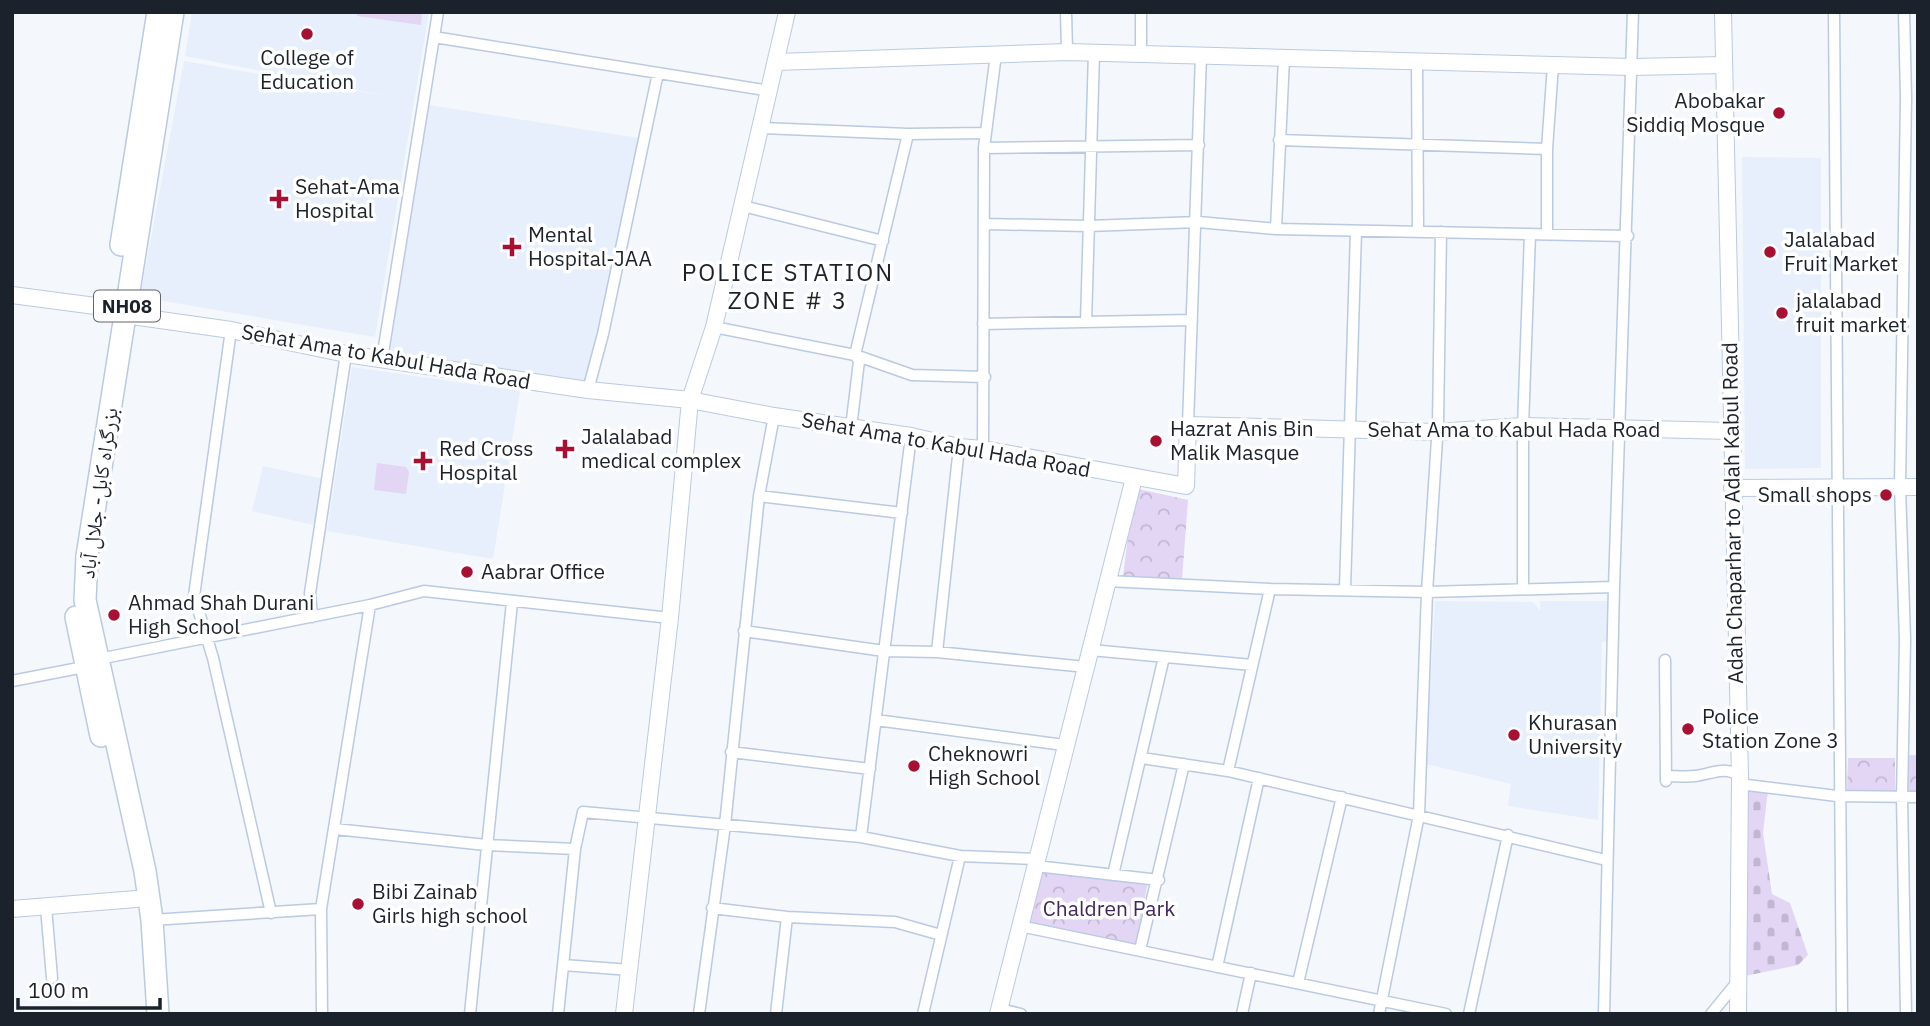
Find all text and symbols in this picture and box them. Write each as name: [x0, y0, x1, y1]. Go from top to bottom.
marker: College of Education: [299, 26, 315, 42]
place label: College of Education: [260, 43, 354, 95]
place label: Abobakar Siddiq Mosque: [1626, 86, 1765, 138]
marker: Abobakar Siddiq Mosque: [1771, 105, 1787, 121]
place label: Sehat-Ama Hospital: [295, 172, 400, 224]
marker: Sehat-Ama Hospital: [269, 189, 289, 209]
place label: Mental Hospital-JAA: [528, 220, 652, 272]
place label: Jalalabad Fruit Market: [1784, 225, 1898, 277]
marker: Mental Hospital-JAA: [502, 237, 522, 257]
marker: Jalalabad Fruit Market: [1762, 244, 1778, 260]
district label: POLICE STATION ZONE # 3: [682, 256, 894, 316]
place label: jalalabad fruit market: [1796, 286, 1907, 338]
road number: NH08: [94, 290, 160, 322]
marker: jalalabad fruit market: [1774, 305, 1790, 321]
street label: Sehat Ama to Kabul Hada Road: [240, 317, 533, 395]
street label: Adah Chaparhar to Adah Kabul Road: [1715, 342, 1749, 684]
street label: Sehat Ama to Kabul Hada Road: [800, 405, 1093, 483]
street label: بزرگراه کابل- جلال آباد: [72, 406, 124, 580]
place label: Hazrat Anis Bin Malik Masque: [1170, 414, 1314, 466]
street label: Sehat Ama to Kabul Hada Road: [1368, 415, 1660, 443]
place label: Jalalabad medical complex: [581, 422, 741, 474]
marker: Hazrat Anis Bin Malik Masque: [1148, 433, 1164, 449]
place label: Red Cross Hospital: [439, 434, 534, 486]
marker: Jalalabad medical complex: [555, 439, 575, 459]
marker: Red Cross Hospital: [413, 451, 433, 471]
place label: Small shops: [1758, 480, 1872, 508]
marker: Small shops: [1878, 487, 1894, 503]
place label: Aabrar Office: [481, 557, 605, 585]
marker: Aabrar Office: [459, 564, 475, 580]
place label: Ahmad Shah Durani High School: [128, 588, 314, 640]
marker: Ahmad Shah Durani High School: [106, 607, 122, 623]
place label: Police Station Zone 3: [1702, 702, 1839, 754]
place label: Khurasan University: [1528, 708, 1623, 760]
marker: Police Station Zone 3: [1680, 721, 1696, 737]
marker: Khurasan University: [1506, 727, 1522, 743]
place label: Cheknowri High School: [928, 739, 1040, 791]
marker: Cheknowri High School: [906, 758, 922, 774]
place label: Bibi Zainab Girls high school: [372, 877, 528, 929]
park label: Chaldren Park: [1043, 894, 1175, 922]
marker: Bibi Zainab Girls high school: [350, 896, 366, 912]
scale bar: [18, 967, 159, 1011]
text: 100 m: [28, 976, 89, 1004]

